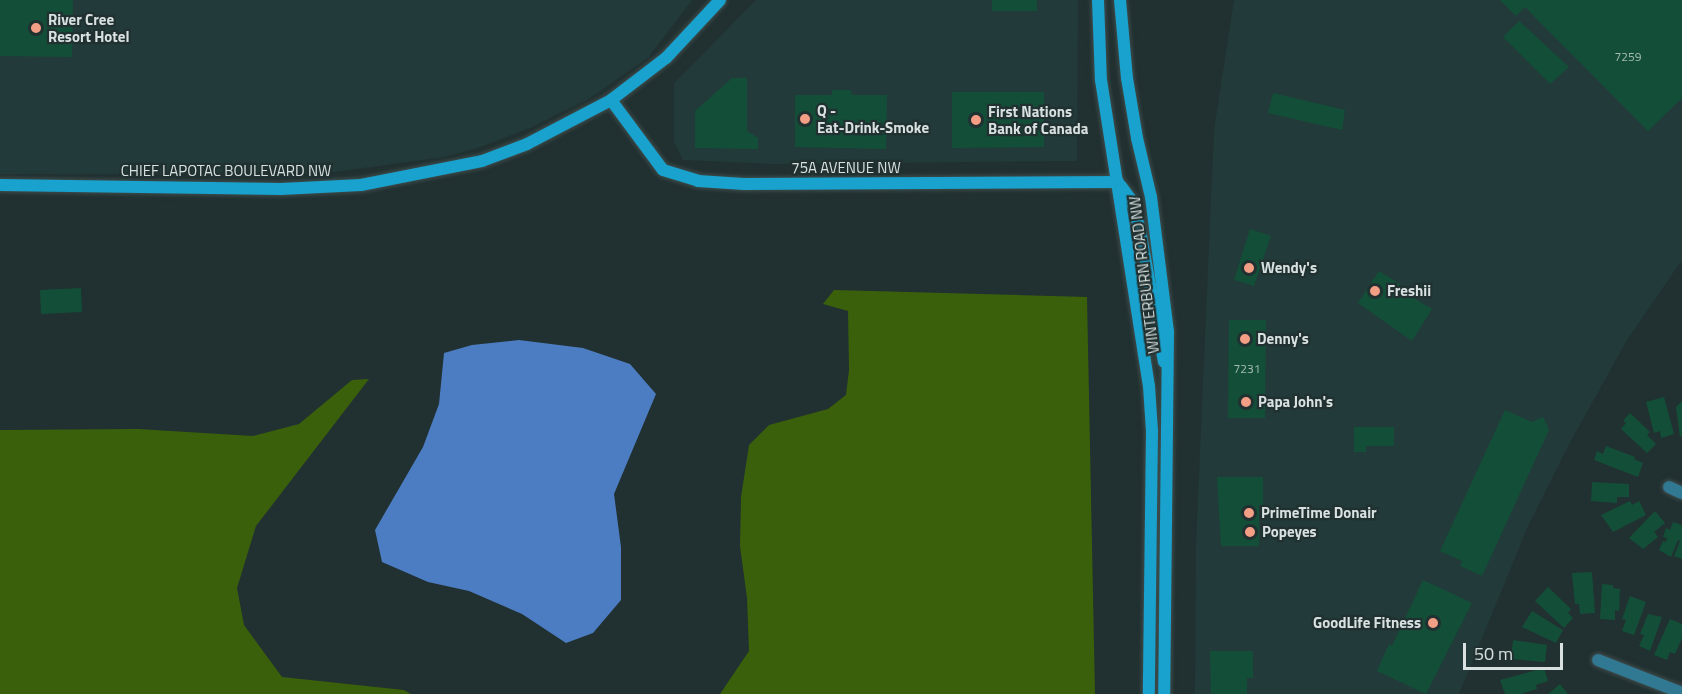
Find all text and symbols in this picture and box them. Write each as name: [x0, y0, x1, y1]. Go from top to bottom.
place label: River Cree Resort Hotel: [48, 10, 129, 45]
marker: River Cree Resort Hotel: [29, 21, 43, 35]
house number: 7259: [1615, 50, 1641, 64]
place label: Q - Eat-Drink-Smoke: [817, 101, 929, 136]
place label: First Nations Bank of Canada: [988, 102, 1088, 137]
marker: Q - Eat-Drink-Smoke: [798, 112, 812, 126]
marker: First Nations Bank of Canada: [969, 113, 983, 127]
street label: 75A AVENUE NW: [791, 159, 901, 177]
street label: CHIEF LAPOTAC BOULEVARD NW: [121, 162, 331, 180]
street label: WINTERBURN ROAD NW: [1125, 195, 1163, 355]
place label: Wendy's: [1261, 259, 1317, 277]
marker: Wendy's: [1242, 261, 1256, 275]
place label: Freshii: [1387, 282, 1431, 300]
marker: Freshii: [1368, 284, 1382, 298]
place label: Denny's: [1257, 330, 1309, 348]
marker: Denny's: [1238, 332, 1252, 346]
house number: 7231: [1234, 362, 1260, 376]
place label: Papa John's: [1258, 393, 1333, 411]
marker: Papa John's: [1239, 395, 1253, 409]
place label: PrimeTime Donair: [1261, 504, 1377, 522]
marker: PrimeTime Donair: [1242, 506, 1256, 520]
place label: Popeyes: [1262, 523, 1317, 541]
marker: Popeyes: [1243, 525, 1257, 539]
place label: GoodLife Fitness: [1313, 614, 1421, 632]
marker: GoodLife Fitness: [1426, 616, 1440, 630]
scale bar: [1466, 631, 1566, 669]
text: 50 m: [1474, 640, 1513, 667]

